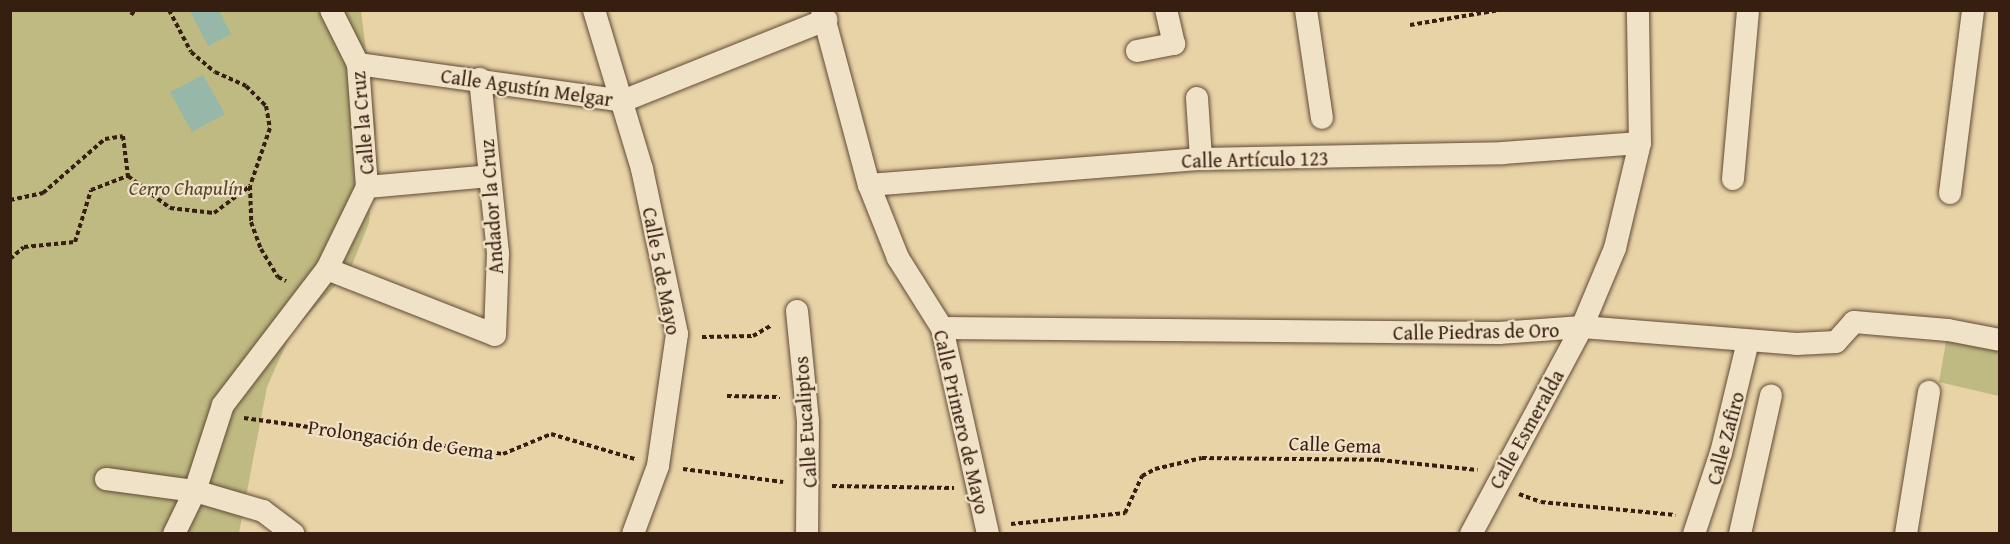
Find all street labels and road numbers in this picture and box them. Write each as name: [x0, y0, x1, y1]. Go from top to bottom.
street label: Calle Agustín Melgar: [439, 63, 615, 111]
street label: Calle la Cruz: [346, 70, 378, 176]
street label: Andador la Cruz: [474, 139, 508, 275]
street label: Calle Artículo 123: [1181, 146, 1329, 172]
street label: Calle 5 de Mayo: [638, 205, 686, 337]
street label: Calle Piedras de Oro: [1393, 318, 1559, 344]
street label: Calle Primero de Mayo: [929, 328, 995, 516]
street label: Calle Eucaliptos: [788, 355, 822, 489]
street label: Calle Esmeralda: [1483, 365, 1569, 493]
street label: Calle Zafiro: [1701, 389, 1749, 487]
street label: Prolongación de Gema: [307, 414, 495, 464]
street label: Calle Gema: [1288, 430, 1382, 458]

